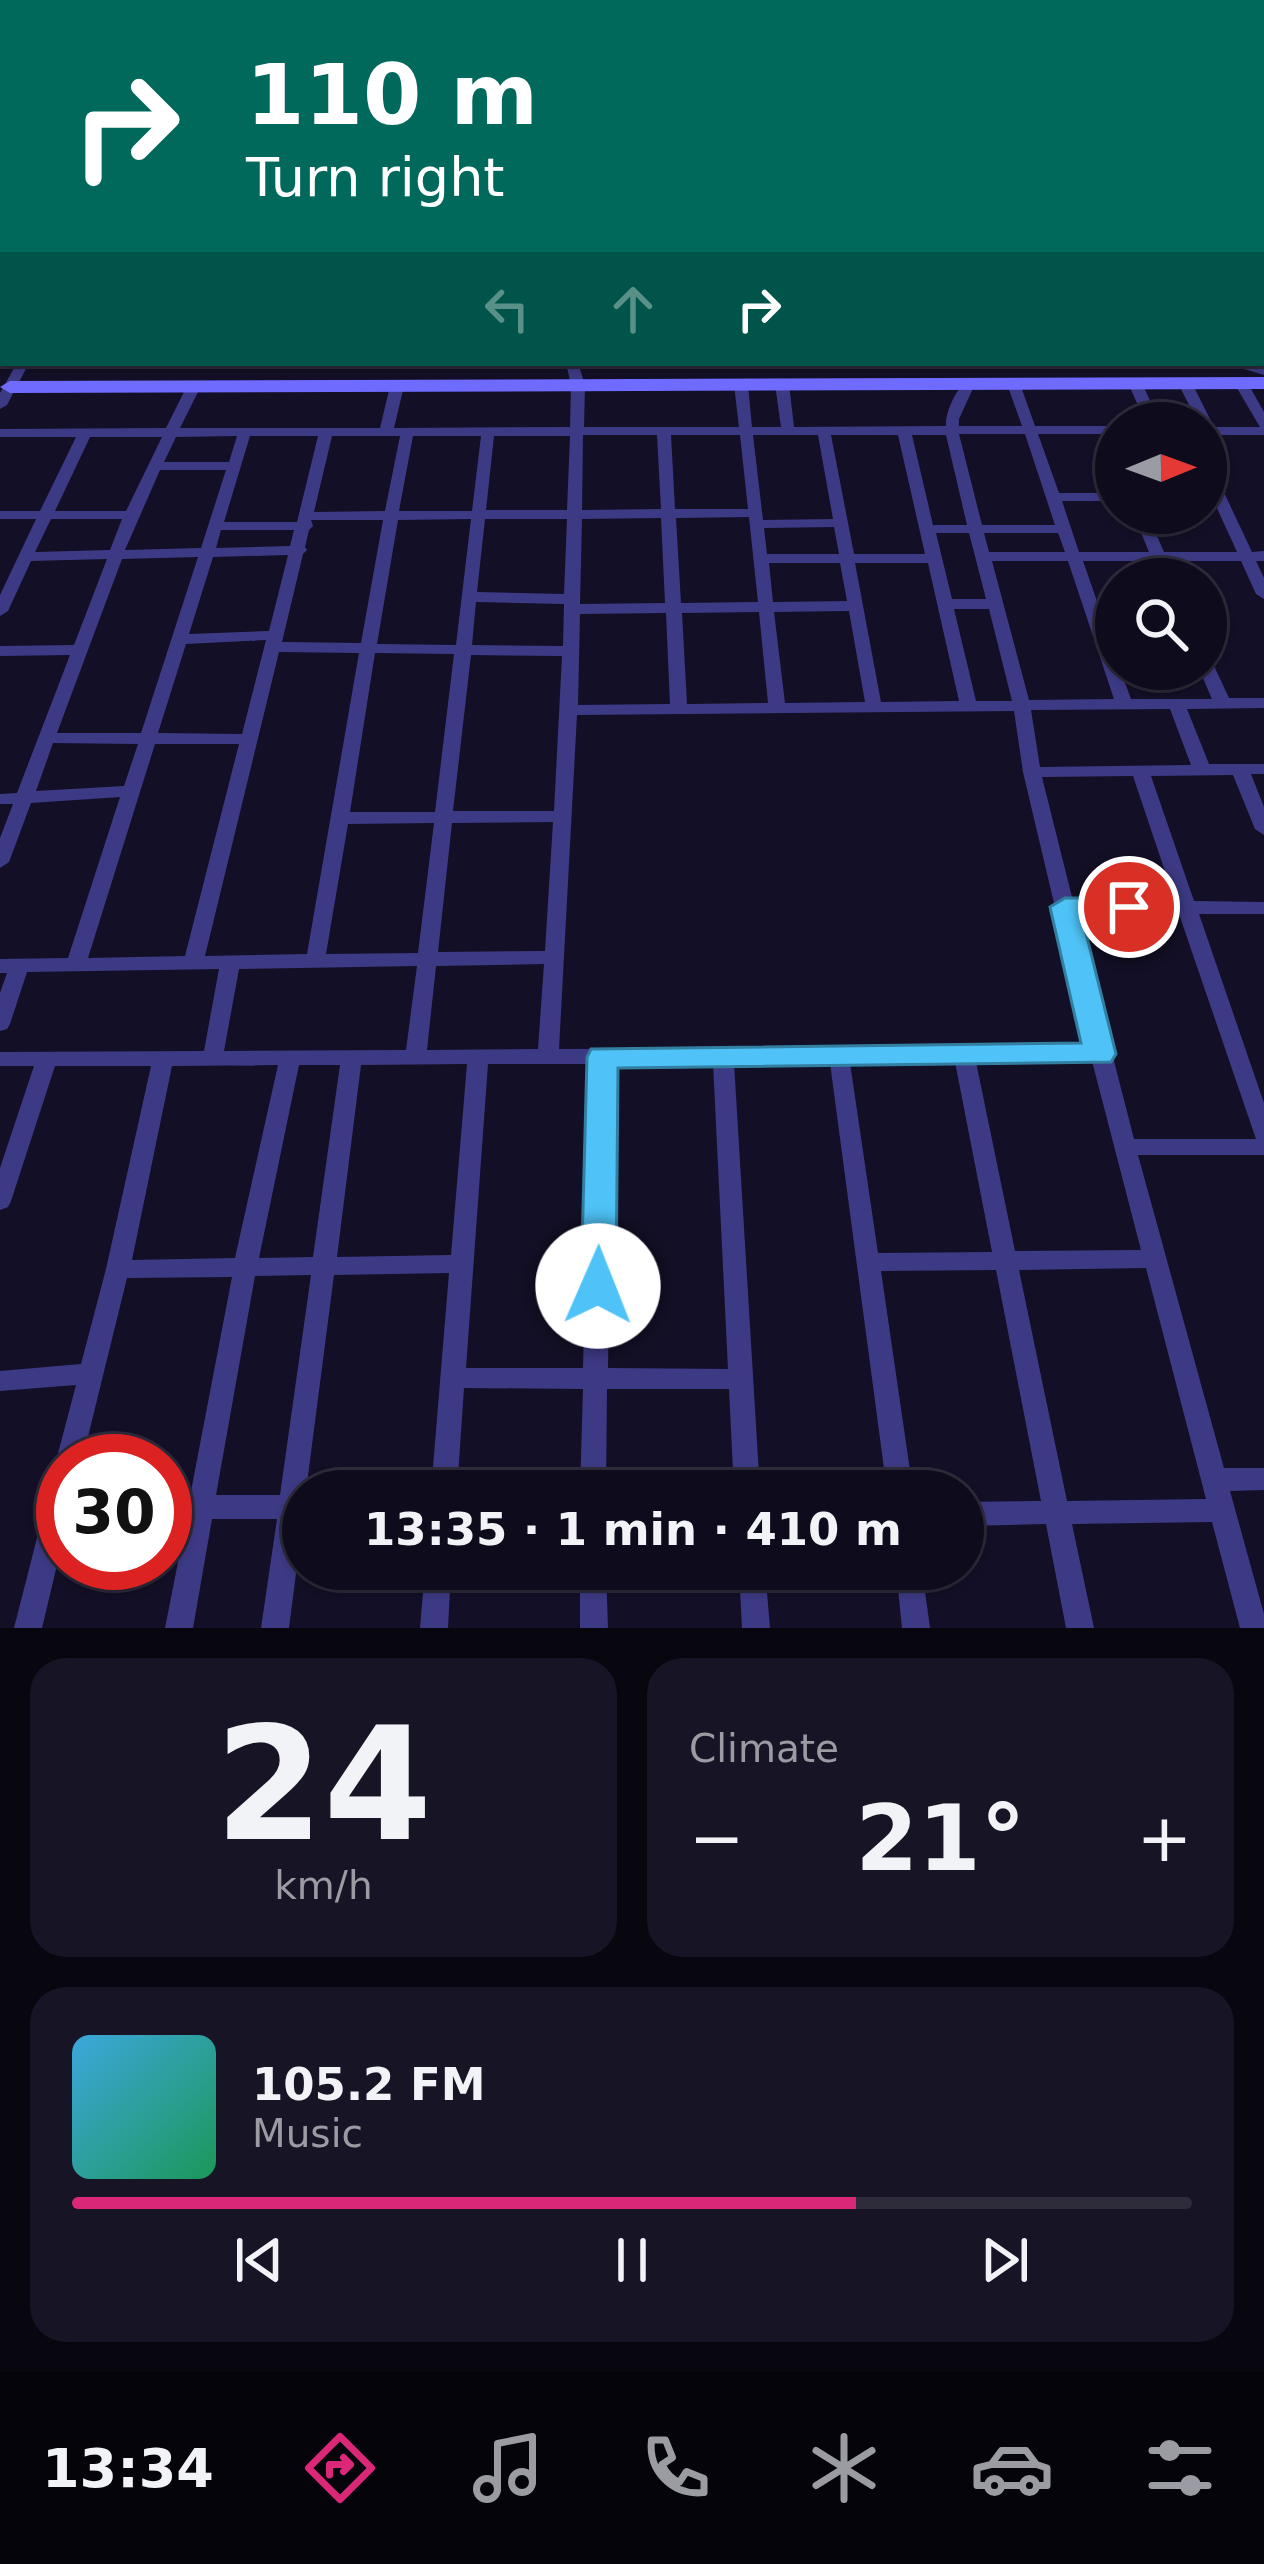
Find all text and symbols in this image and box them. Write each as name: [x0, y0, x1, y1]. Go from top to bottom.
text: 110 m: [246, 46, 538, 144]
icon: right: [48, 48, 204, 204]
text: Turn right: [246, 146, 505, 209]
icon: left: [474, 276, 540, 342]
icon: ahead: [600, 276, 666, 342]
icon: right: [726, 276, 792, 342]
north arrow: [1095, 402, 1227, 534]
map controls: [1095, 402, 1227, 690]
button: search: [1095, 558, 1227, 690]
pin: [1078, 856, 1180, 958]
icon: arrive: [1096, 874, 1162, 940]
position arrow: [535, 1223, 661, 1349]
speed limit sign: 30: [36, 1434, 192, 1590]
text: 13:35 · 1 min · 410 m: [364, 1503, 902, 1556]
text: 24: [215, 1694, 432, 1876]
text: Climate: [689, 1726, 839, 1771]
text: 21°: [855, 1786, 1026, 1891]
text: −: [689, 1800, 744, 1877]
text: +: [1137, 1800, 1192, 1877]
text: km/h: [274, 1863, 373, 1908]
text: 105.2 FM: [252, 2058, 486, 2111]
text: Music: [252, 2111, 363, 2156]
icon: previous: [226, 2227, 292, 2293]
icon: pause: [599, 2227, 665, 2293]
icon: next: [972, 2227, 1038, 2293]
icon: directions: [298, 2426, 382, 2510]
icon: music: [466, 2426, 550, 2510]
icon: phone: [634, 2426, 718, 2510]
icon: climate: [802, 2426, 886, 2510]
icon: car: [970, 2426, 1054, 2510]
icon: filters: [1138, 2426, 1222, 2510]
text: 13:34: [42, 2437, 214, 2500]

